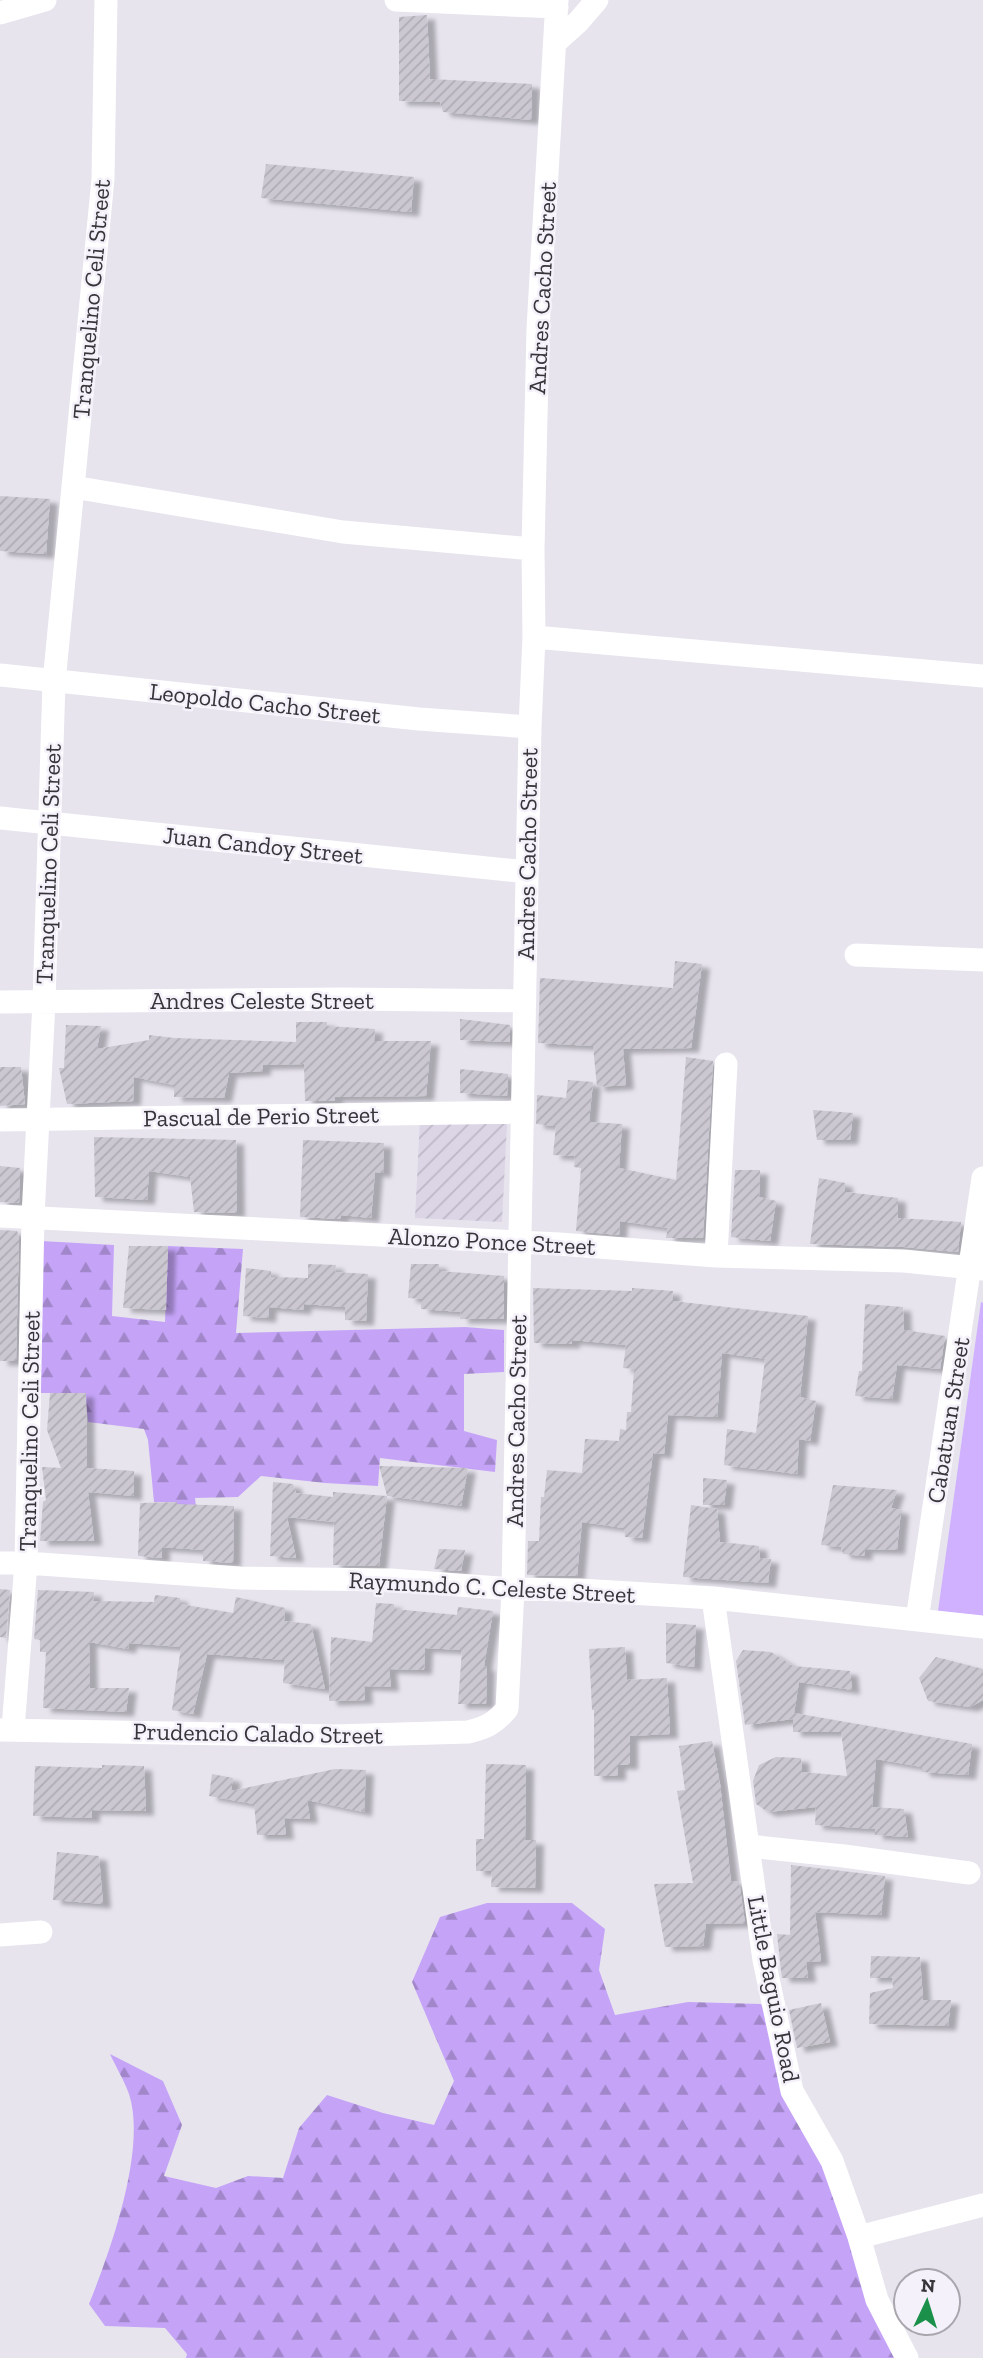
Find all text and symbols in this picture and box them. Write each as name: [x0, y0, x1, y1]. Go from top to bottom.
street label: Tranquelino Celi Street: [66, 178, 116, 420]
street label: Andres Cacho Street: [522, 181, 562, 395]
street label: Leopoldo Cacho Street: [148, 676, 382, 730]
street label: Tranquelino Celi Street: [29, 743, 67, 985]
street label: Andres Cacho Street: [511, 747, 543, 960]
street label: Juan Candoy Street: [161, 820, 365, 870]
street label: Andres Celeste Street: [150, 986, 374, 1015]
street label: Pascual de Perio Street: [143, 1099, 379, 1133]
street label: Alonzo Ponce Street: [388, 1221, 596, 1261]
street label: Tranquelino Celi Street: [12, 1310, 46, 1552]
street label: Andres Cacho Street: [500, 1314, 532, 1527]
street label: Cabatuan Street: [921, 1335, 975, 1505]
street label: Raymundo C. Celeste Street: [348, 1565, 636, 1609]
street label: Prudencio Calado Street: [133, 1716, 384, 1750]
street label: Little Baguio Road: [742, 1893, 806, 2085]
north arrow: [892, 2267, 962, 2337]
text: N: [920, 2274, 936, 2298]

